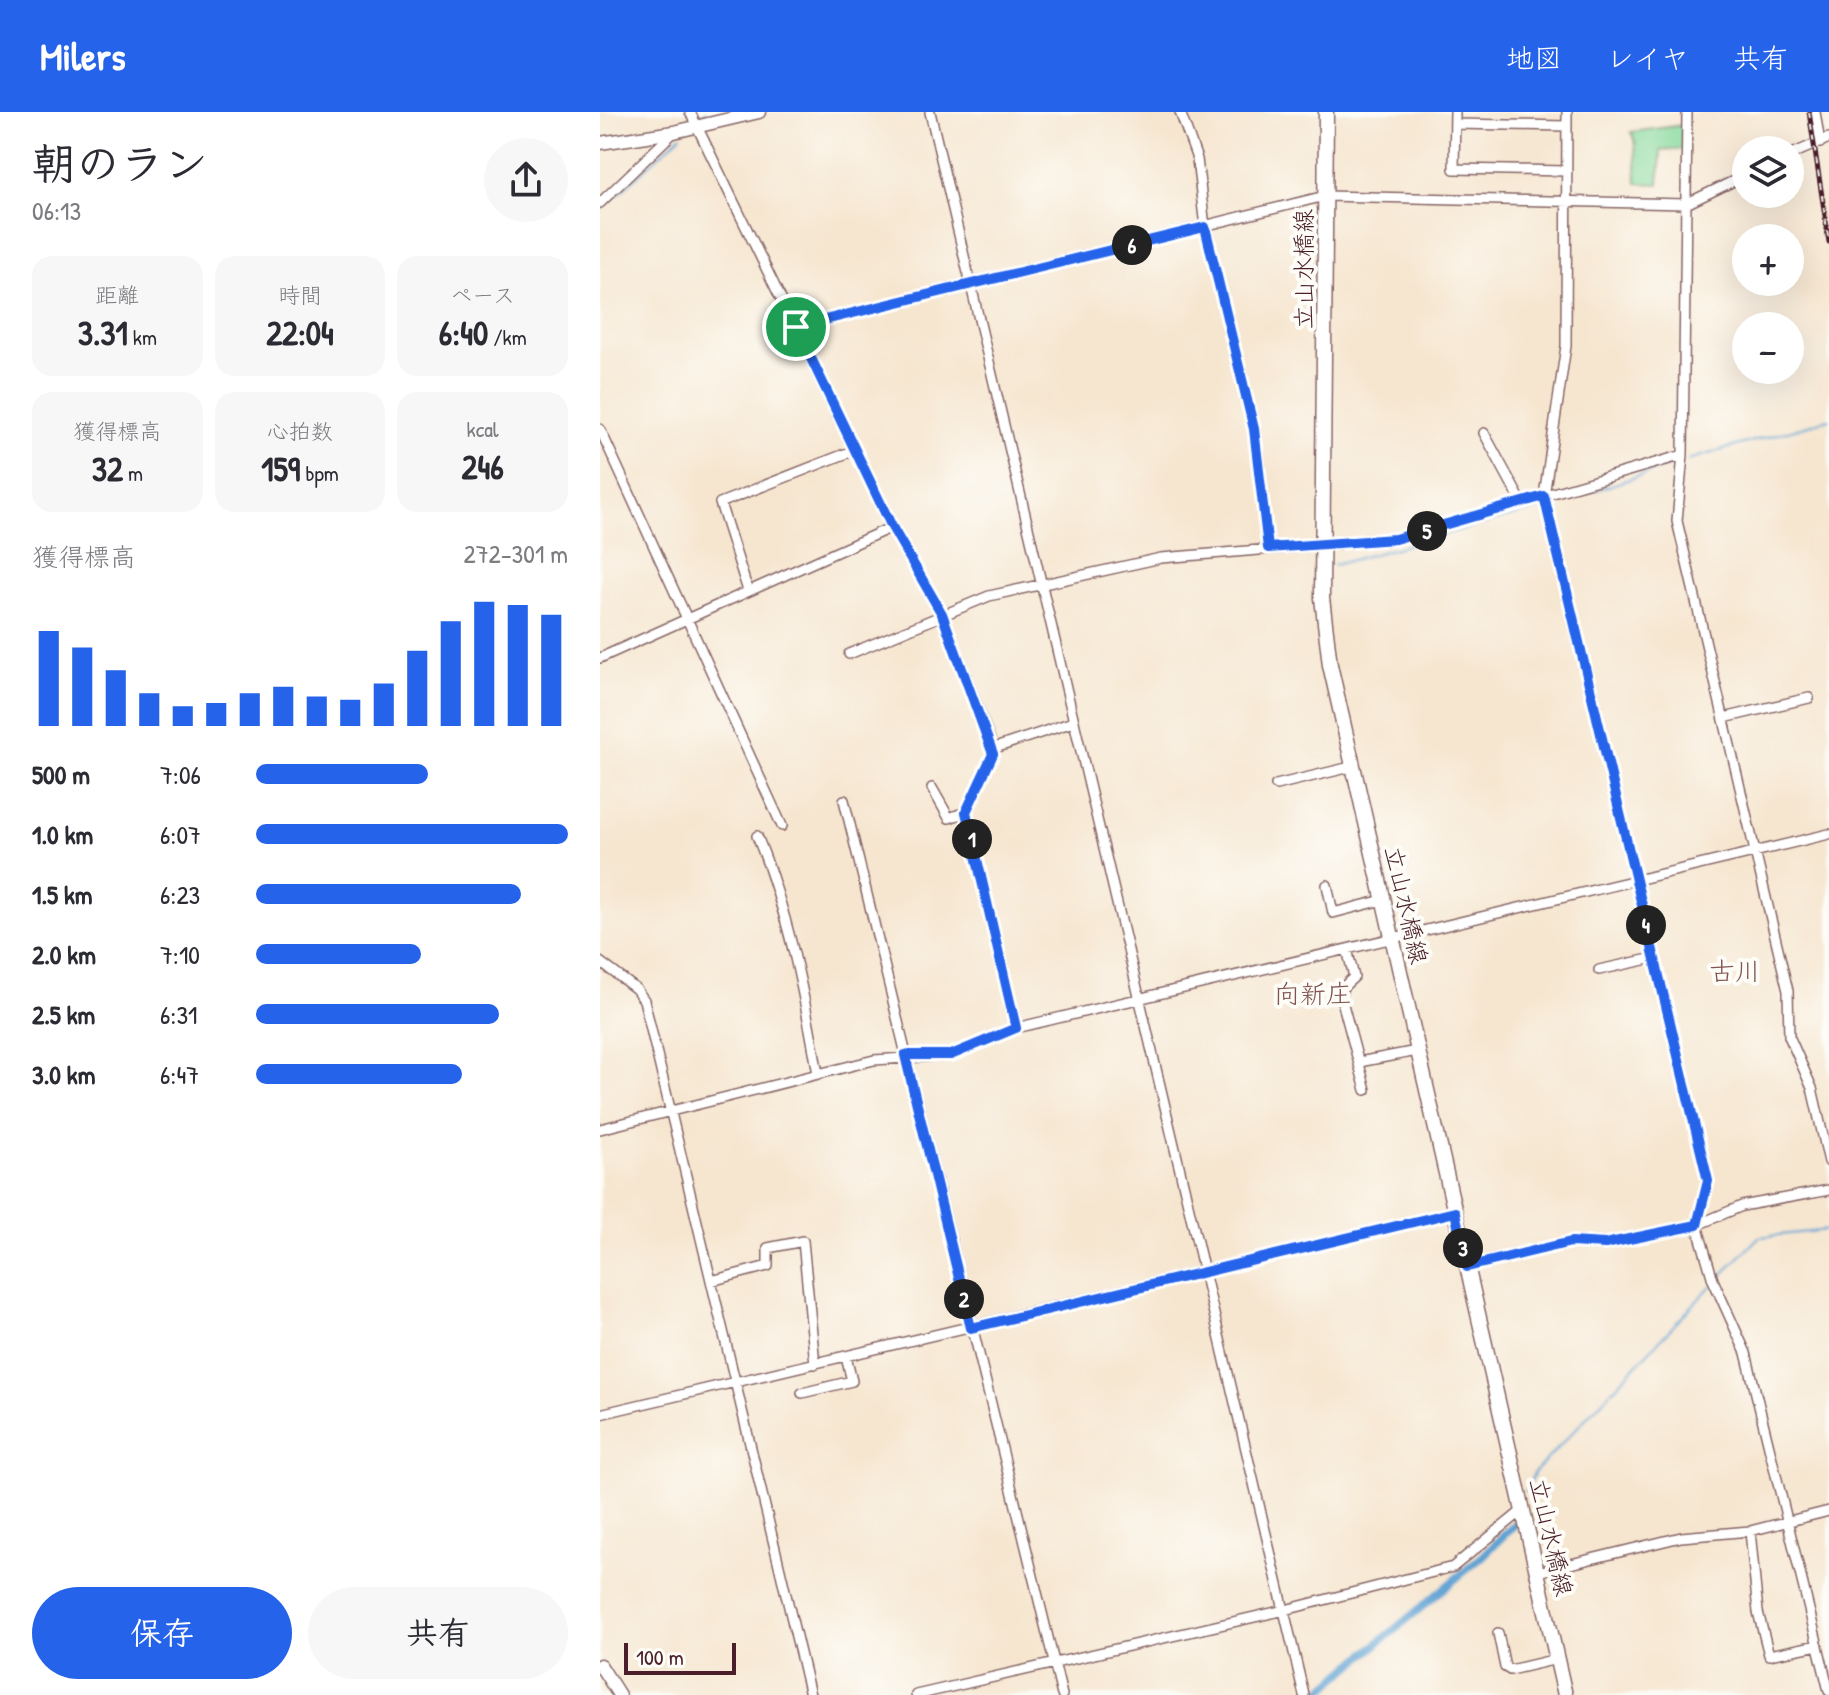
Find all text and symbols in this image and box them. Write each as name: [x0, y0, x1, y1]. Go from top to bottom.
text: Milers: [40, 30, 126, 82]
text: 地図: [1506, 39, 1562, 77]
text: レイヤ: [1606, 39, 1689, 77]
text: 共有: [1733, 39, 1789, 77]
text: 朝のラン: [32, 133, 208, 193]
map controls: [1732, 136, 1804, 384]
button: layers: [1732, 136, 1804, 208]
button: share: [484, 138, 568, 222]
text: 06:13: [32, 193, 81, 228]
street label: 立山水橋線: [1287, 209, 1319, 329]
button: +: [1732, 224, 1804, 296]
pin: 6: [1112, 225, 1152, 265]
text: 6: [1128, 230, 1136, 260]
text: 距離: [95, 280, 139, 310]
text: 時間: [278, 280, 322, 310]
text: ペース: [450, 280, 515, 310]
pin: [762, 293, 830, 361]
icon: arrive: [774, 305, 818, 349]
text: 3.31: [78, 310, 128, 356]
text: 22:04: [266, 310, 334, 356]
text: 6:40: [439, 310, 488, 356]
button: −: [1732, 312, 1804, 384]
text: km: [128, 322, 157, 352]
text: /km: [488, 322, 527, 352]
text: kcal: [467, 414, 499, 444]
text: 獲得標高: [73, 416, 161, 446]
text: 心拍数: [267, 416, 333, 446]
text: 246: [462, 444, 504, 490]
text: 32: [92, 446, 123, 492]
text: 159: [261, 446, 300, 492]
text: m: [123, 458, 143, 488]
text: bpm: [300, 458, 339, 488]
pin: 5: [1407, 511, 1447, 551]
text: 5: [1422, 516, 1432, 546]
text: 272–301 m: [463, 536, 568, 571]
text: 獲得標高: [32, 539, 136, 574]
text: 500 m: [32, 757, 90, 792]
text: 7:06: [160, 757, 201, 792]
text: 1.0 km: [32, 817, 93, 852]
text: 6:07: [160, 817, 201, 852]
pin: 1: [952, 819, 992, 859]
text: 1: [968, 824, 976, 854]
street label: 立山水橋線: [1378, 843, 1436, 967]
text: 1.5 km: [32, 877, 92, 912]
text: 6:23: [160, 877, 200, 912]
pin: 4: [1626, 905, 1666, 945]
text: 4: [1642, 910, 1650, 940]
text: 2.0 km: [32, 937, 96, 972]
text: 7:10: [160, 937, 200, 972]
district label: 古川: [1709, 953, 1761, 988]
district label: 向新庄: [1274, 976, 1352, 1011]
text: 2.5 km: [32, 997, 95, 1032]
text: 6:31: [160, 997, 198, 1032]
text: 3.0 km: [32, 1057, 95, 1092]
text: 6:47: [160, 1057, 199, 1092]
pin: 3: [1443, 1228, 1483, 1268]
text: 3: [1458, 1233, 1468, 1263]
pin: 2: [944, 1279, 984, 1319]
text: 2: [959, 1284, 969, 1314]
street label: 立山水橋線: [1523, 1475, 1581, 1599]
button: 保存: [32, 1587, 292, 1679]
button: 共有: [308, 1587, 568, 1679]
scale bar: [624, 1639, 736, 1675]
text: 100 m: [636, 1642, 684, 1672]

